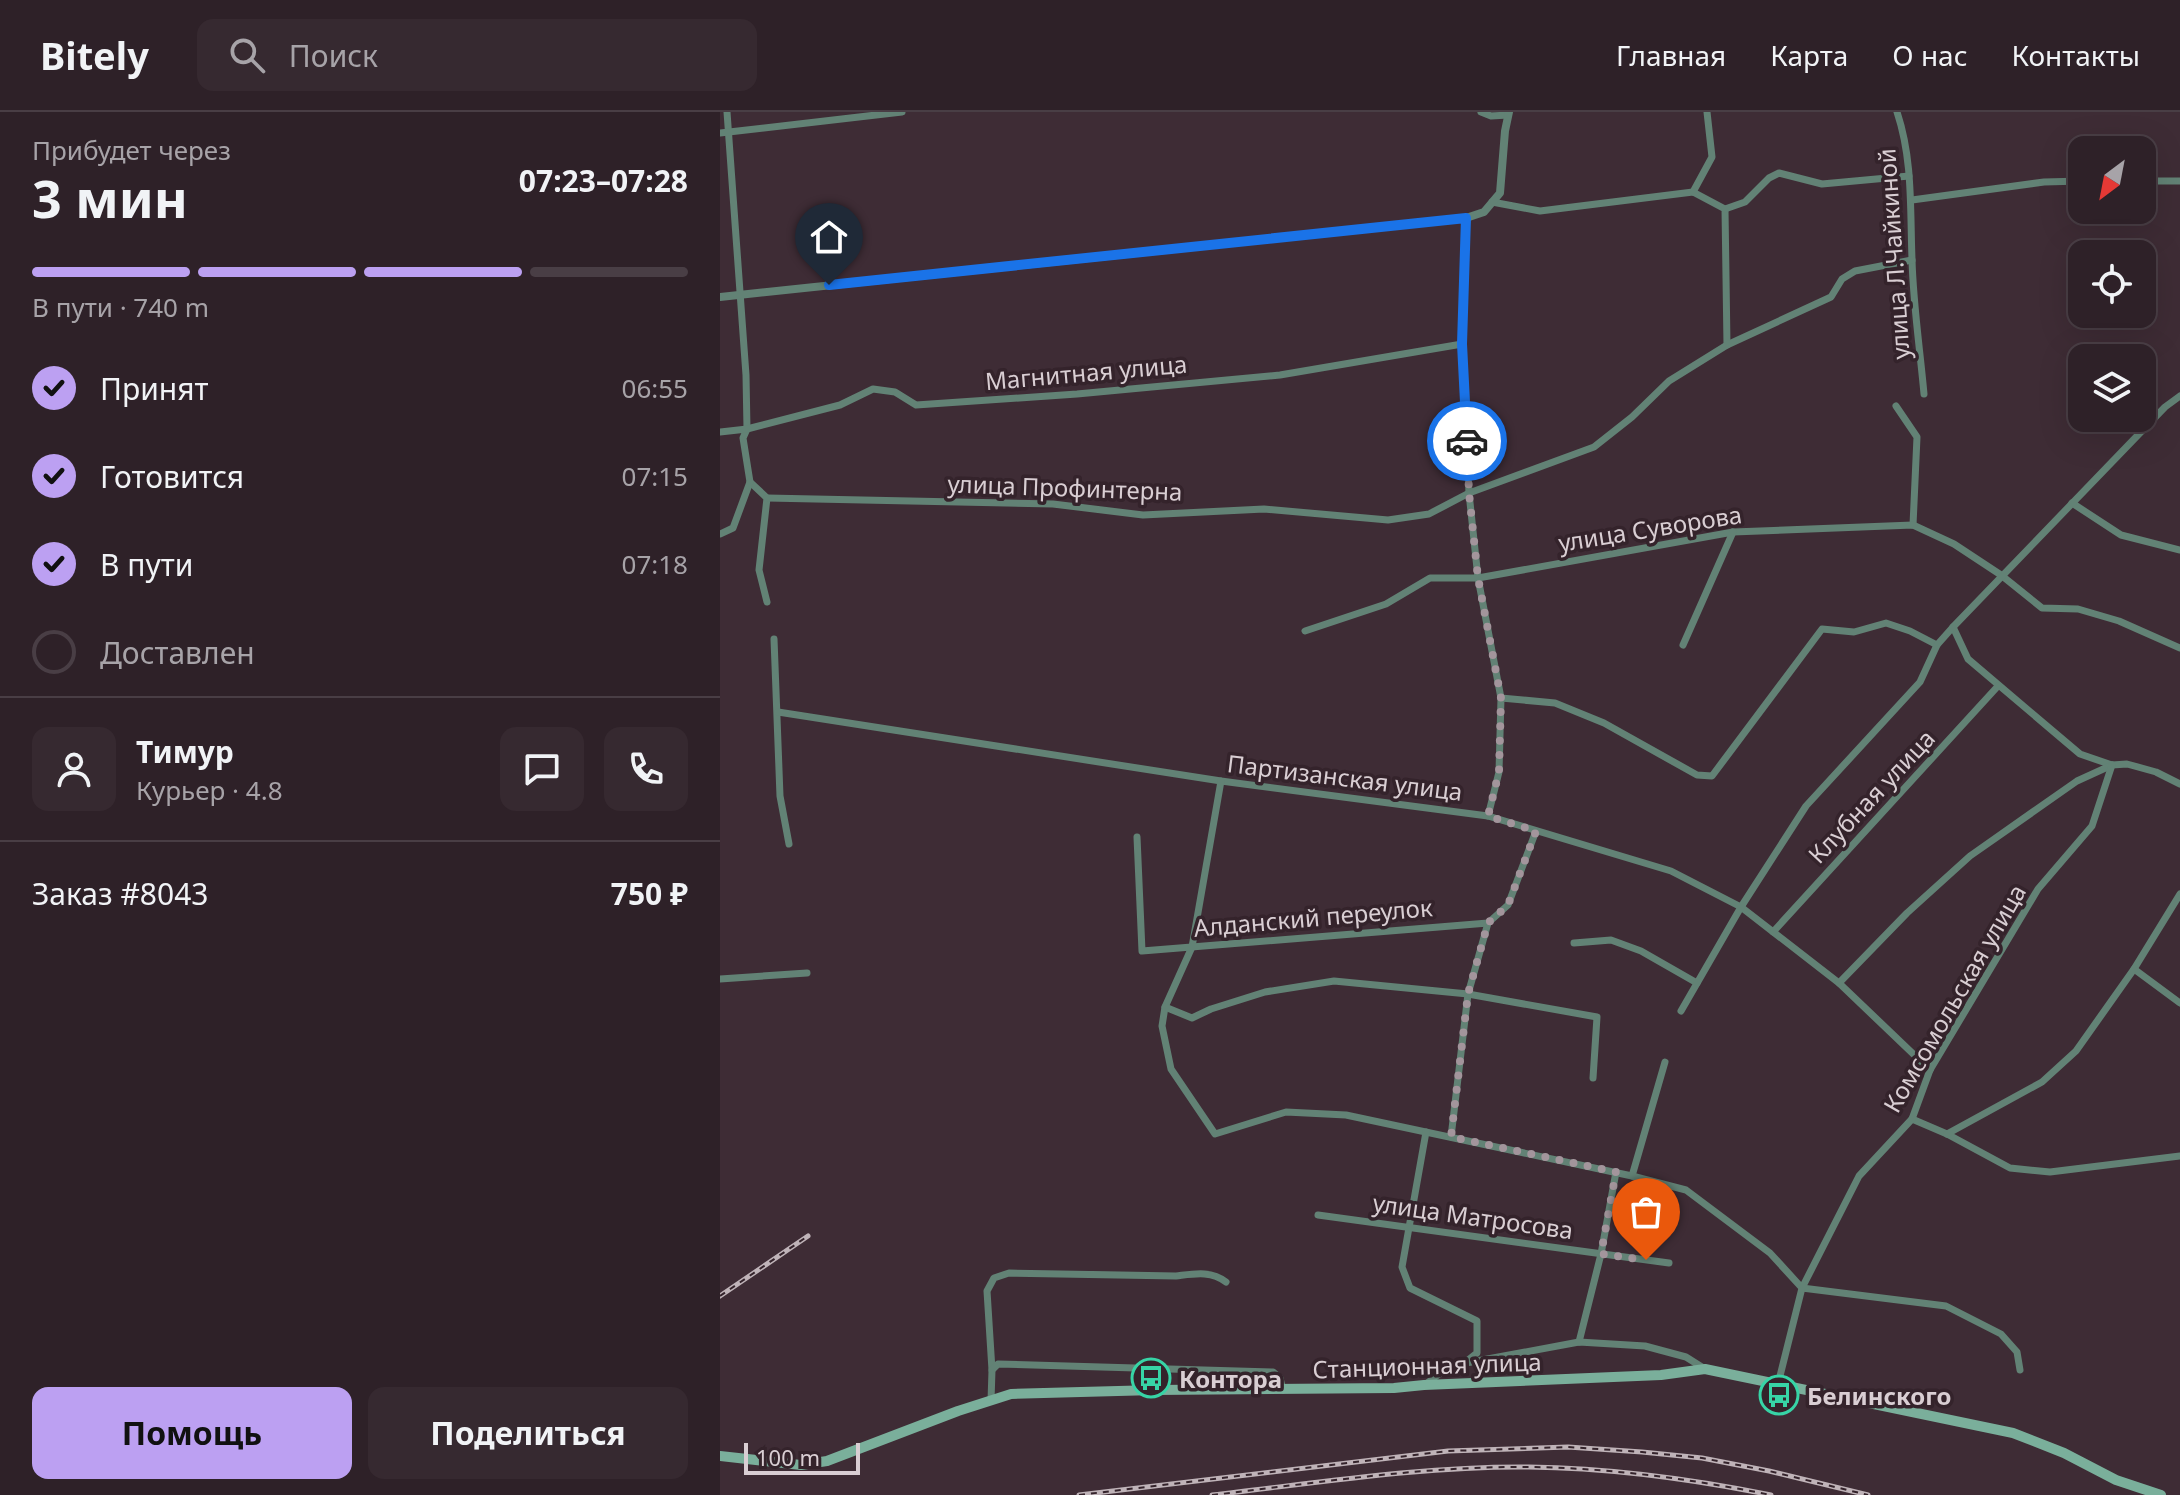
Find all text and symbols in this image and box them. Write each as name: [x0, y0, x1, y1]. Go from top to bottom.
search box: [197, 19, 757, 91]
text: Bitely: [40, 29, 149, 81]
icon: search: [225, 33, 269, 77]
text: Поиск: [289, 35, 378, 76]
text: Главная: [1616, 36, 1726, 74]
text: Карта: [1770, 36, 1848, 74]
text: О нас: [1892, 36, 1968, 74]
text: Контакты: [2012, 36, 2140, 74]
text: Прибудет через: [32, 132, 231, 168]
north arrow: [2068, 136, 2156, 224]
map controls: [2068, 136, 2156, 432]
street label: улица Л.Чайкиной: [1869, 147, 1917, 361]
text: 07:23–07:28: [519, 160, 688, 201]
text: 3 мин: [32, 162, 188, 233]
pin: [795, 203, 863, 285]
icon: home: [807, 215, 851, 259]
button: locate: [2068, 240, 2156, 328]
text: В пути · 740 m: [32, 289, 209, 325]
button: layers: [2068, 344, 2156, 432]
street label: Магнитная улица: [984, 347, 1188, 397]
icon: check: [32, 366, 76, 410]
text: Принят: [100, 368, 209, 409]
text: 06:55: [622, 370, 688, 406]
courier: [1427, 401, 1507, 481]
icon: car: [1445, 419, 1489, 463]
icon: check: [32, 454, 76, 498]
text: Готовится: [100, 456, 244, 497]
text: 07:15: [622, 458, 688, 494]
street label: улица Профинтерна: [947, 466, 1183, 508]
street label: улица Суворова: [1556, 497, 1744, 559]
icon: check: [32, 542, 76, 586]
text: В пути: [100, 544, 193, 585]
text: 07:18: [622, 546, 688, 582]
text: Доставлен: [100, 632, 255, 673]
street label: Клубная улица: [1800, 722, 1942, 870]
button: person: [32, 727, 116, 811]
button: chat: [500, 727, 584, 811]
button: phone: [604, 727, 688, 811]
text: Тимур: [136, 731, 234, 772]
street label: Партизанская улица: [1226, 746, 1464, 808]
text: Курьер · 4.8: [136, 772, 283, 808]
text: Заказ #8043: [32, 873, 208, 914]
text: 750 ₽: [611, 873, 688, 914]
street label: Комсомольская улица: [1875, 878, 2033, 1118]
street label: Алданский переулок: [1192, 890, 1434, 944]
pin: [1612, 1178, 1680, 1260]
street label: улица Матросова: [1371, 1186, 1575, 1246]
icon: bag: [1624, 1190, 1668, 1234]
street label: Станционная улица: [1312, 1345, 1542, 1385]
bus stop icon: Контора: [1130, 1357, 1172, 1399]
place label: Контора: [1179, 1362, 1282, 1395]
bus stop icon: Белинского: [1758, 1374, 1800, 1416]
place label: Белинского: [1807, 1379, 1951, 1412]
button: Помощь: [32, 1387, 352, 1479]
button: Поделиться: [368, 1387, 688, 1479]
scale bar: [744, 1439, 860, 1475]
text: 100 m: [756, 1442, 820, 1472]

